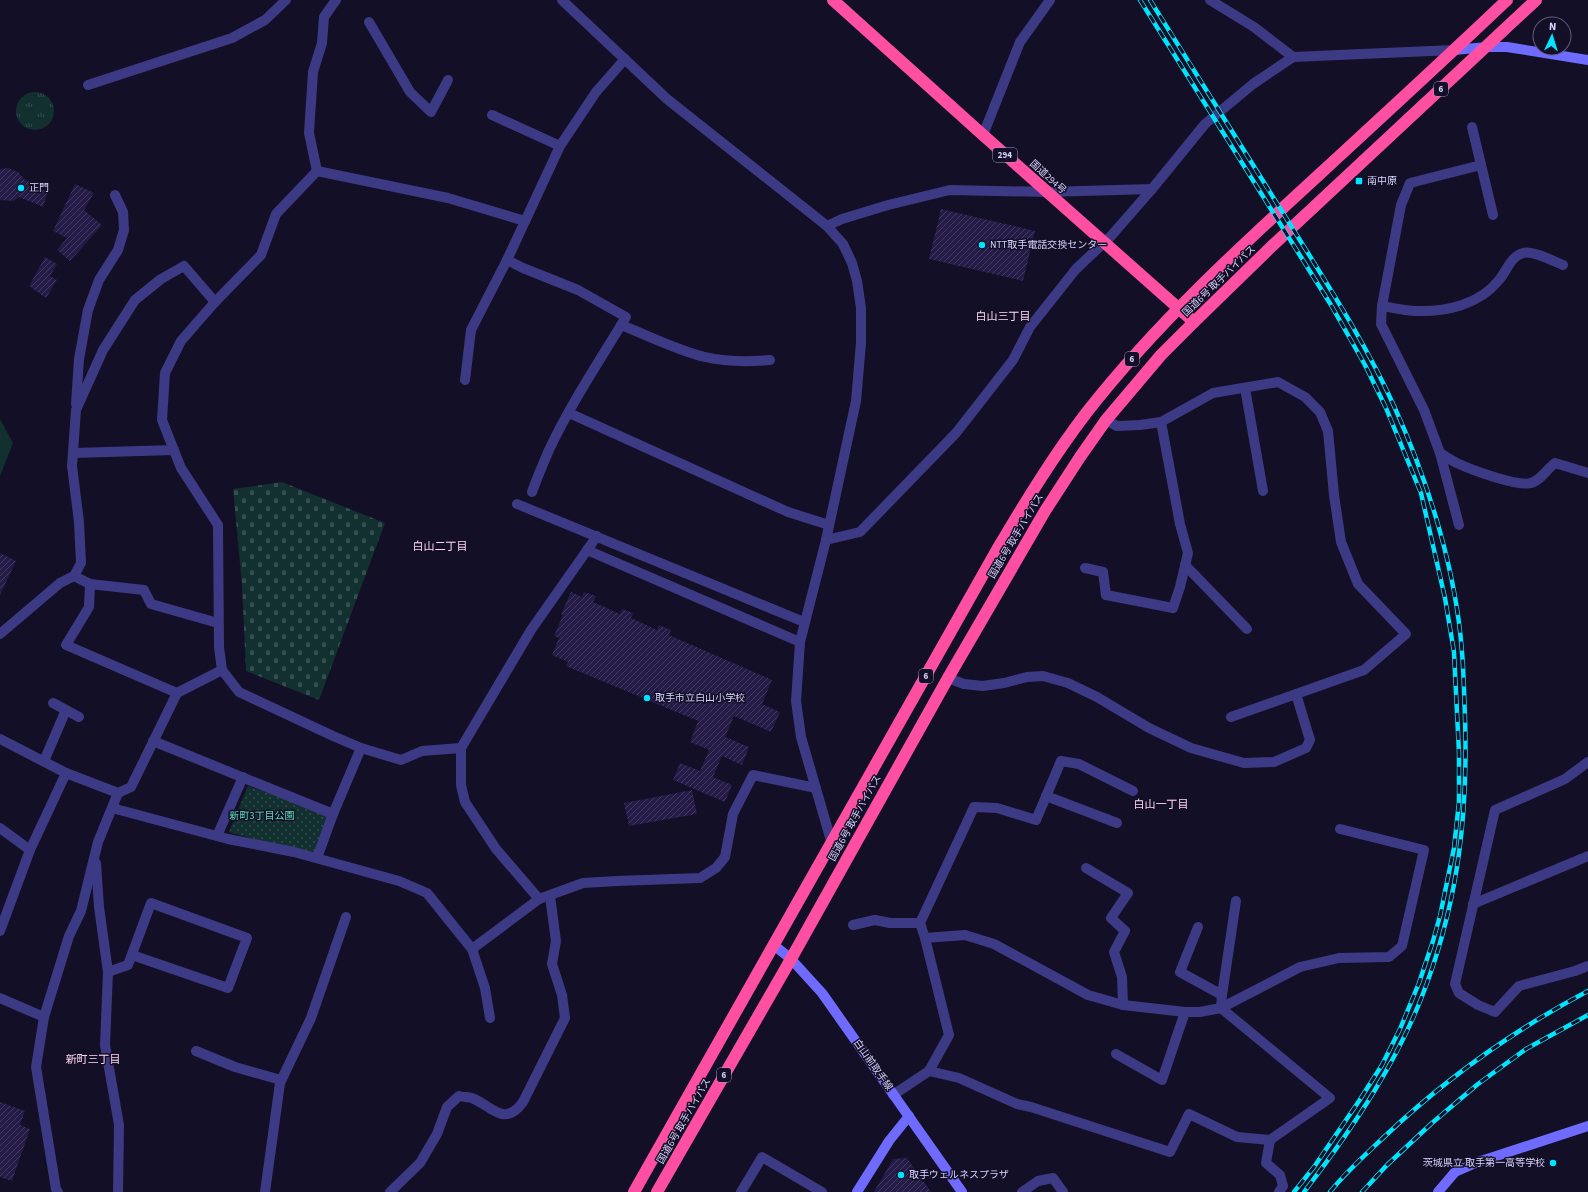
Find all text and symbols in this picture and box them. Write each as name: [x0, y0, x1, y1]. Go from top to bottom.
north arrow: [1532, 16, 1572, 56]
text: N: [1548, 19, 1557, 34]
road number: 6: [1434, 82, 1448, 96]
road number: 294: [993, 148, 1017, 162]
street label: 国道294号: [1027, 157, 1069, 197]
place label: 南中原: [1367, 174, 1397, 188]
marker: 南中原: [1354, 176, 1364, 186]
place label: 正門: [29, 181, 49, 195]
marker: 正門: [16, 183, 26, 193]
place label: NTT取手電話交換センター: [990, 238, 1107, 252]
marker: NTT取手電話交換センター: [977, 240, 987, 250]
street label: 国道6号 取手バイパス: [1179, 242, 1259, 320]
district label: 白山三丁目: [976, 309, 1031, 324]
road number: 6: [1125, 352, 1139, 366]
street label: 国道6号 取手バイパス: [985, 491, 1047, 581]
district label: 白山二丁目: [413, 539, 468, 554]
road number: 6: [919, 669, 933, 683]
place label: 取手市立白山小学校: [655, 691, 745, 705]
marker: 取手市立白山小学校: [642, 693, 652, 703]
street label: 国道6号 取手バイパス: [825, 772, 885, 864]
district label: 白山一丁目: [1134, 797, 1189, 812]
park label: 新町3丁目公園: [230, 809, 294, 823]
street label: 白山前取手線: [850, 1036, 896, 1094]
district label: 新町三丁目: [66, 1052, 121, 1067]
road number: 6: [717, 1068, 731, 1082]
street label: 国道6号 取手バイパス: [654, 1076, 714, 1166]
place label: 茨城県立 取手第一高等学校: [1423, 1156, 1545, 1170]
marker: 茨城県立 取手第一高等学校: [1548, 1158, 1558, 1168]
place label: 取手ウェルネスプラザ: [909, 1168, 1009, 1182]
marker: 取手ウェルネスプラザ: [896, 1170, 906, 1180]

